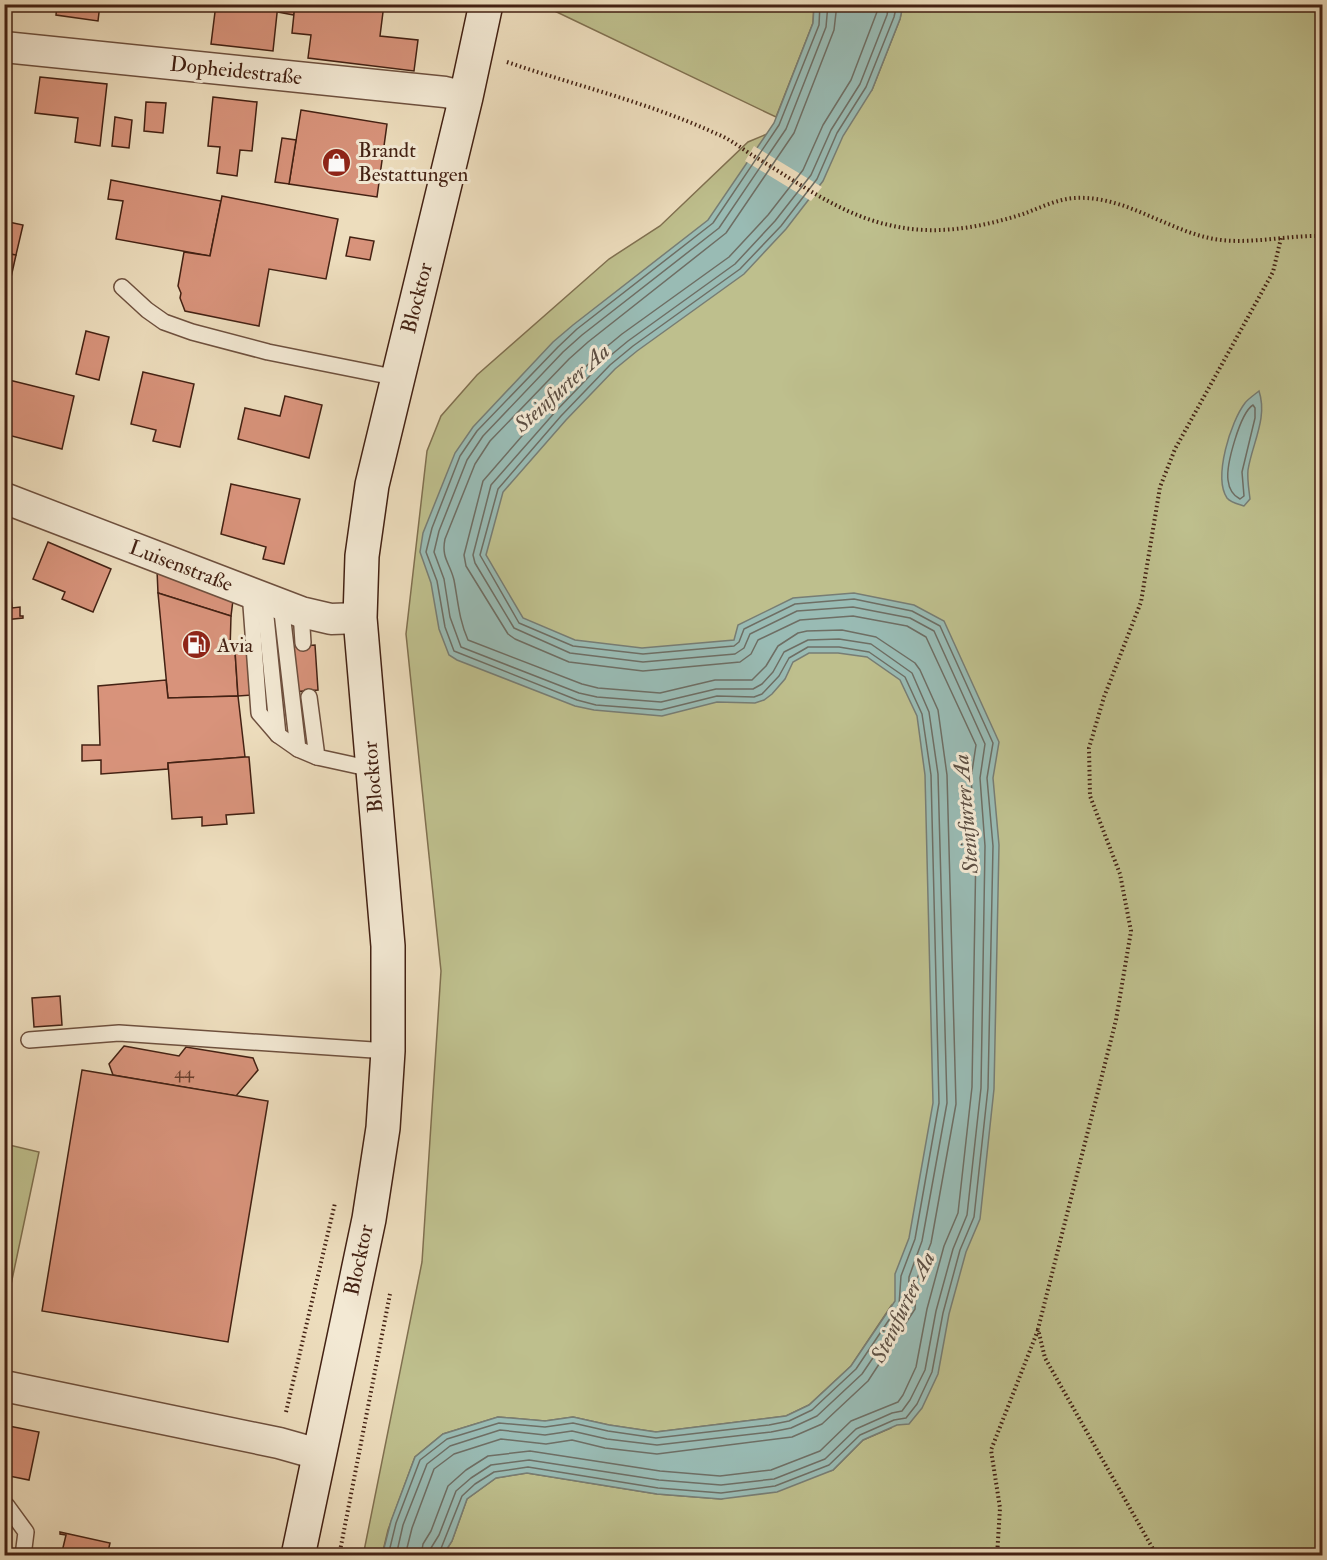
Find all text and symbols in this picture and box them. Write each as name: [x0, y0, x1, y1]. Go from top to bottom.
street label: Dopheidestraße: [169, 51, 304, 91]
place label: Brandt Bestattungen: [358, 137, 469, 188]
shop icon: Brandt Bestattungen: [321, 146, 353, 178]
street label: Blocktor: [395, 260, 439, 336]
water label: Steinfurter Aa: [507, 338, 616, 439]
street label: Luisenstraße: [125, 534, 237, 598]
fuel station icon: Avia: [180, 629, 212, 661]
place label: Avia: [216, 632, 253, 659]
street label: Blocktor: [356, 740, 390, 814]
water label: Steinfurter Aa: [947, 753, 985, 876]
house number: 44: [174, 1061, 195, 1084]
street label: Blocktor: [338, 1222, 380, 1298]
water label: Steinfurter Aa: [864, 1247, 942, 1368]

